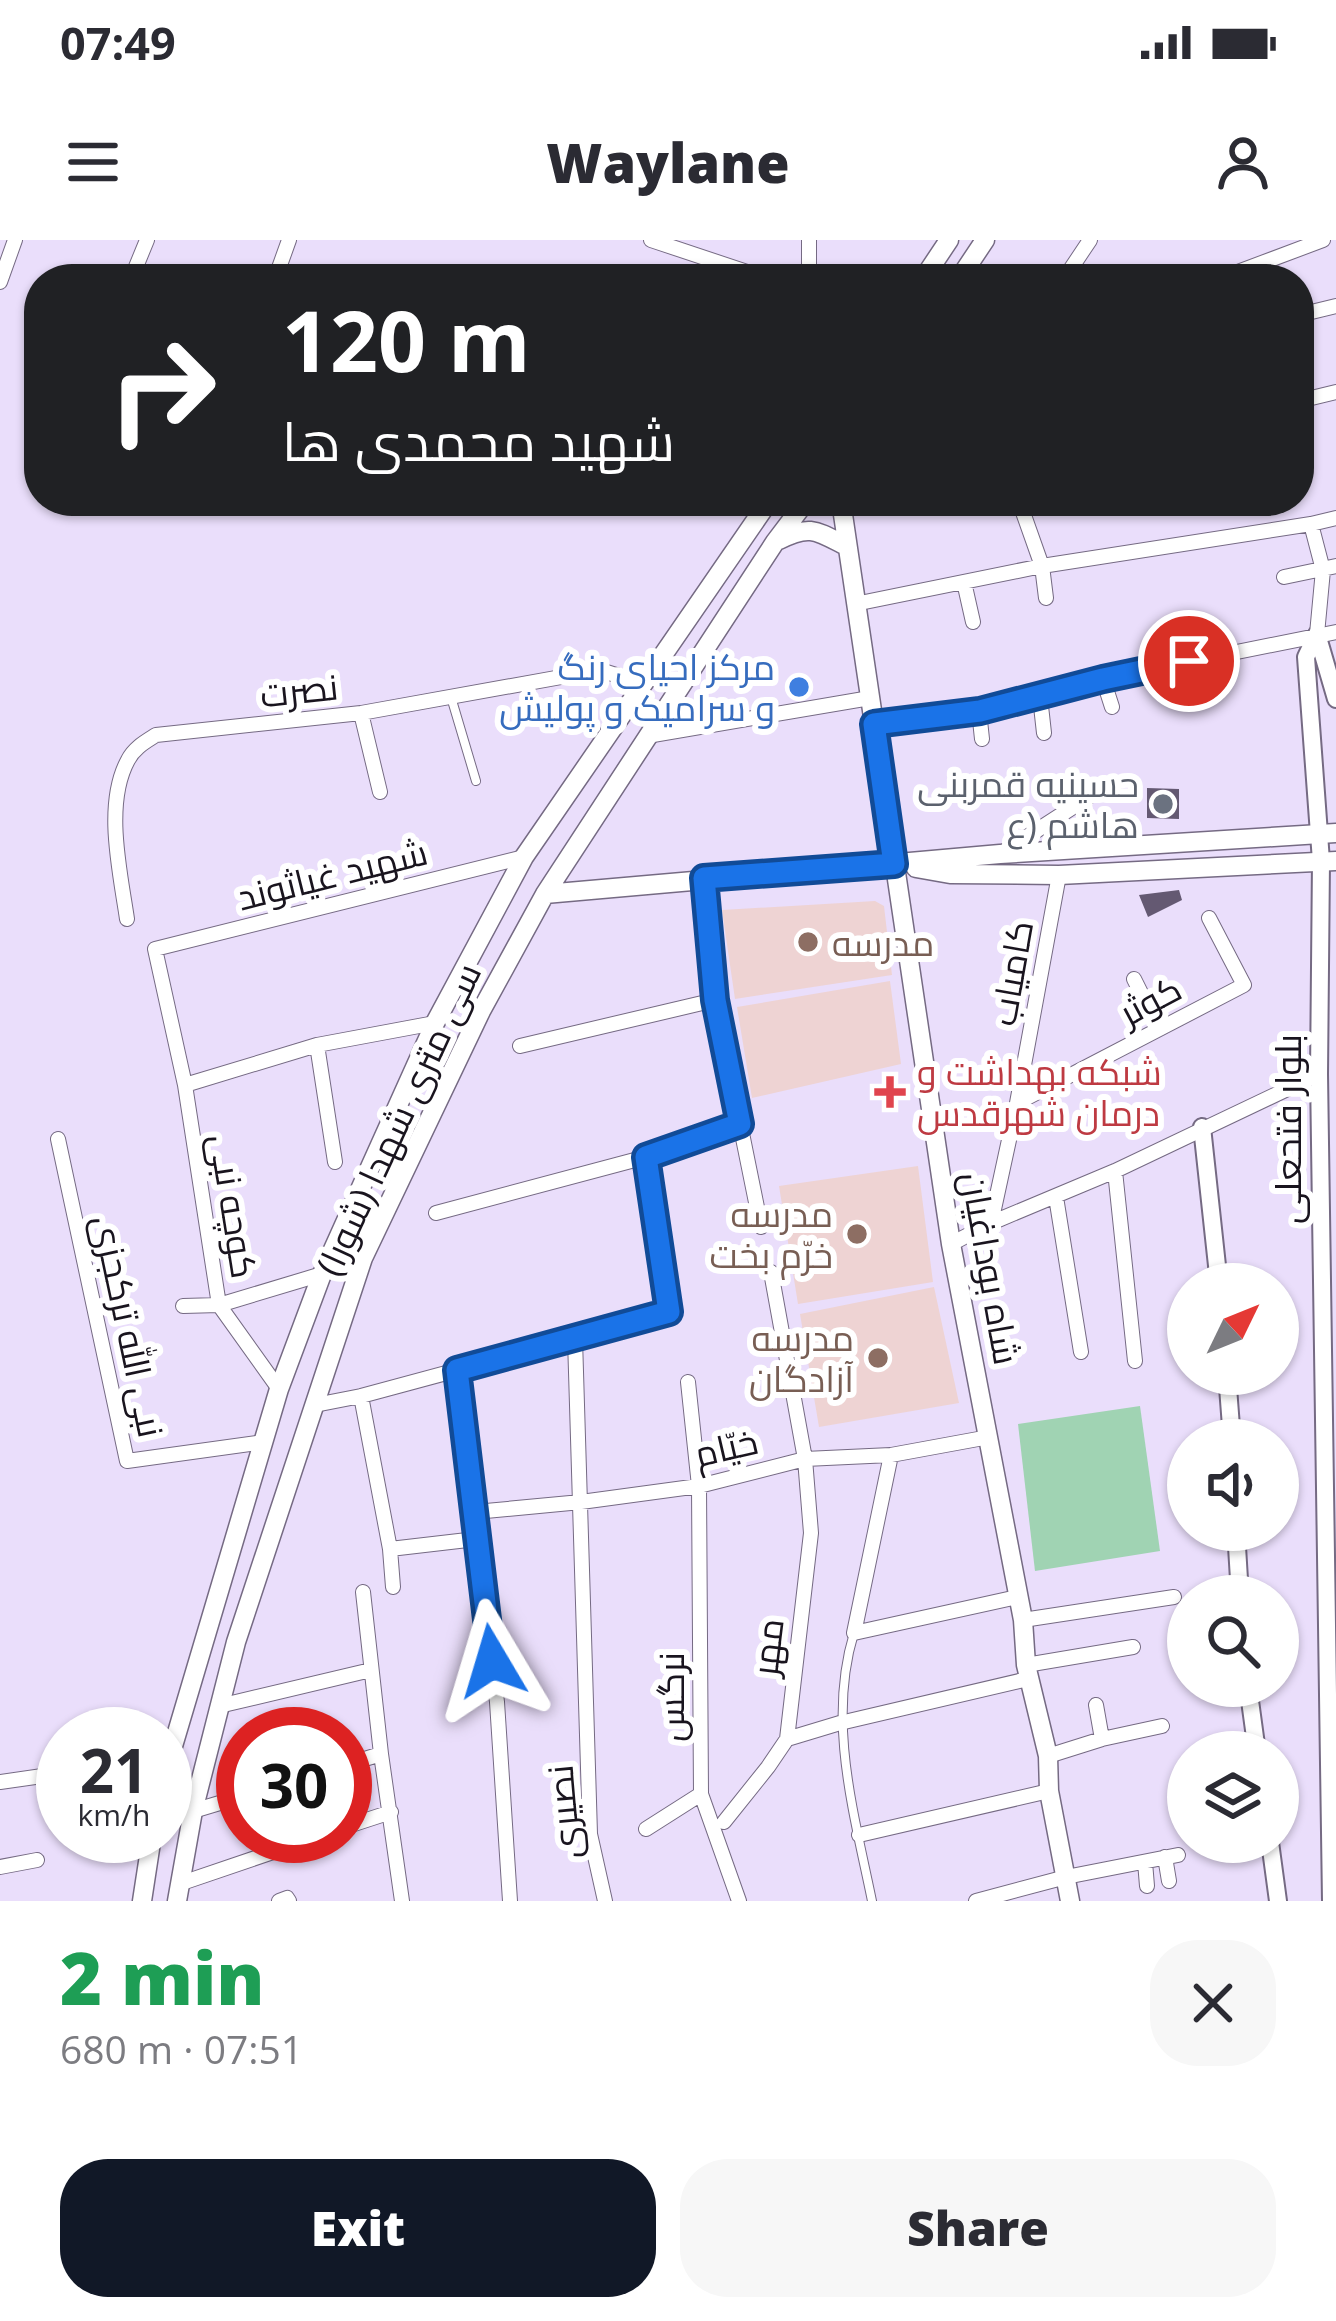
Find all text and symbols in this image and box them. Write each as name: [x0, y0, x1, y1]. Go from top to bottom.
text: 07:49: [60, 12, 176, 73]
text: Waylane: [546, 125, 790, 199]
icon: menu: [60, 129, 126, 195]
icon: person: [1210, 129, 1276, 195]
text: 120 m: [282, 282, 530, 397]
icon: right: [84, 312, 240, 468]
text: شهید محمدی ها: [282, 403, 675, 477]
pin: [1138, 610, 1240, 712]
icon: arrive: [1156, 628, 1222, 694]
place label: مرکز احیای رنگ و سرامیک و پولیش: [499, 642, 775, 732]
street label: نصرت: [257, 662, 341, 718]
marker: مرکز احیای رنگ و سرامیک و پولیش: [786, 674, 812, 700]
place label: حسینیه قمربنی هاشم (ع: [917, 759, 1139, 850]
marker: حسینیه قمربنی هاشم (ع: [1150, 791, 1176, 817]
street label: شهید غیاثوند: [232, 827, 432, 921]
street label: کامیاب: [978, 917, 1044, 1029]
place label: مدرسه: [832, 918, 934, 967]
marker: مدرسه: [795, 929, 821, 955]
street label: سی متری شهدا (شورا): [304, 955, 492, 1283]
street label: کوثر: [1109, 963, 1190, 1038]
street label: بلوار فتحعلی: [1263, 1034, 1312, 1224]
place label: شبکه بهداشت و درمان شهرقدس: [917, 1047, 1162, 1137]
marker: شبکه بهداشت و درمان شهرقدس: [874, 1076, 906, 1108]
street label: کوچه نبی: [198, 1130, 270, 1282]
street label: شاه بوداغیان: [950, 1168, 1032, 1368]
place label: مدرسه خرّم بخت: [710, 1189, 833, 1280]
street label: نبی الله ترکجزی: [82, 1210, 176, 1442]
marker: مدرسه خرّم بخت: [844, 1221, 870, 1247]
north arrow: [1167, 1263, 1299, 1395]
map controls: [1167, 1263, 1299, 1863]
place label: مدرسه آزادگان: [749, 1313, 854, 1403]
marker: مدرسه آزادگان: [865, 1345, 891, 1371]
street label: خیّام: [689, 1416, 763, 1479]
button: sound: [1167, 1419, 1299, 1551]
button: search: [1167, 1575, 1299, 1707]
position arrow: [429, 1598, 555, 1724]
street label: مهر: [739, 1615, 795, 1681]
street label: نرگس: [646, 1652, 695, 1742]
speed limit sign: 30: [216, 1707, 372, 1863]
text: 21: [80, 1729, 148, 1811]
button: layers: [1167, 1731, 1299, 1863]
street label: نصیری: [534, 1763, 592, 1861]
text: km/h: [78, 1794, 150, 1835]
text: 2 min: [60, 1928, 265, 2026]
button: close: [1150, 1940, 1276, 2066]
text: 680 m · 07:51: [60, 2022, 303, 2075]
button: Exit: [60, 2159, 656, 2297]
button: Share: [680, 2159, 1276, 2297]

